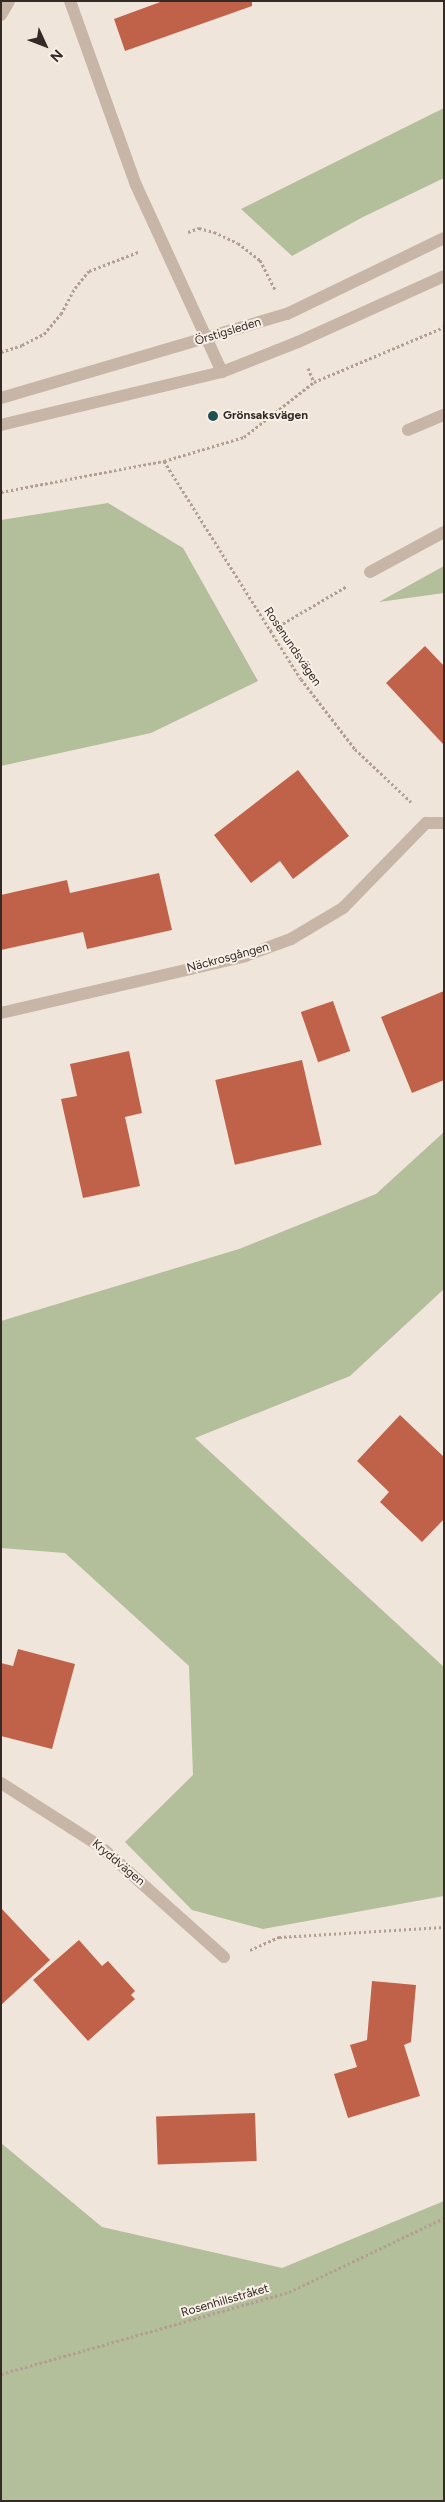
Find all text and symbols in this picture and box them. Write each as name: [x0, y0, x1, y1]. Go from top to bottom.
north arrow: [20, 20, 70, 70]
text: N: [46, 46, 66, 65]
street label: Örstigsleden: [193, 315, 263, 349]
place label: Grönsaksvägen: [223, 409, 308, 423]
marker: Grönsaksvägen: [207, 410, 219, 422]
street label: Rosenundsvägen: [260, 605, 324, 689]
street label: Näckrosgången: [185, 940, 271, 976]
street label: Kryddvägen: [89, 1837, 147, 1889]
street label: Rosenhillsstråket: [179, 2282, 271, 2320]

